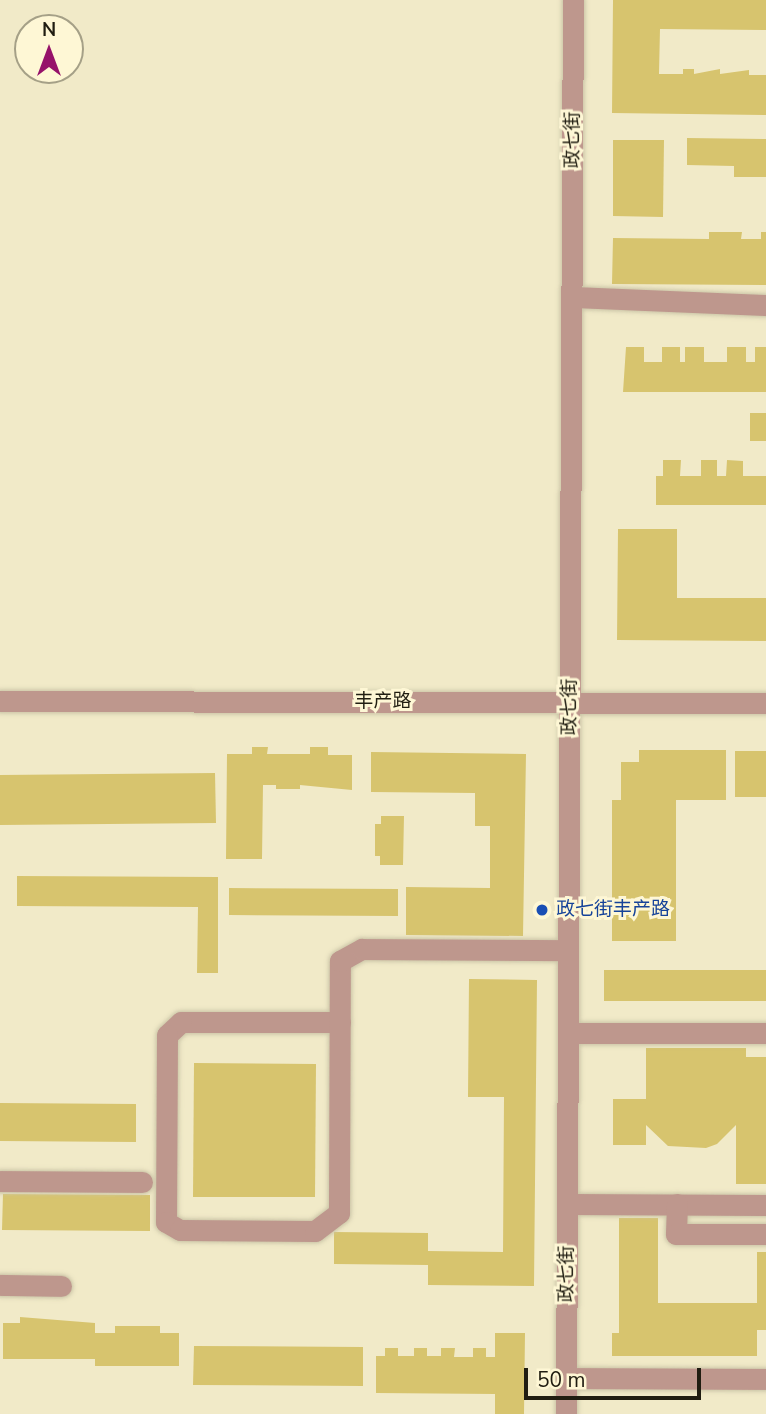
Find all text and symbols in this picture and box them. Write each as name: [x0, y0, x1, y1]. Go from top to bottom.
north arrow: [14, 14, 84, 84]
text: N: [42, 17, 56, 43]
street label: 政七街: [562, 112, 584, 168]
street label: 政七街: [559, 679, 581, 735]
street label: 丰产路: [355, 691, 411, 713]
place label: 政七街丰产路: [556, 899, 670, 921]
marker: 政七街丰产路: [534, 902, 550, 918]
street label: 政七街: [556, 1246, 578, 1302]
scale bar: [528, 1354, 705, 1398]
text: 50 m: [537, 1366, 586, 1394]

